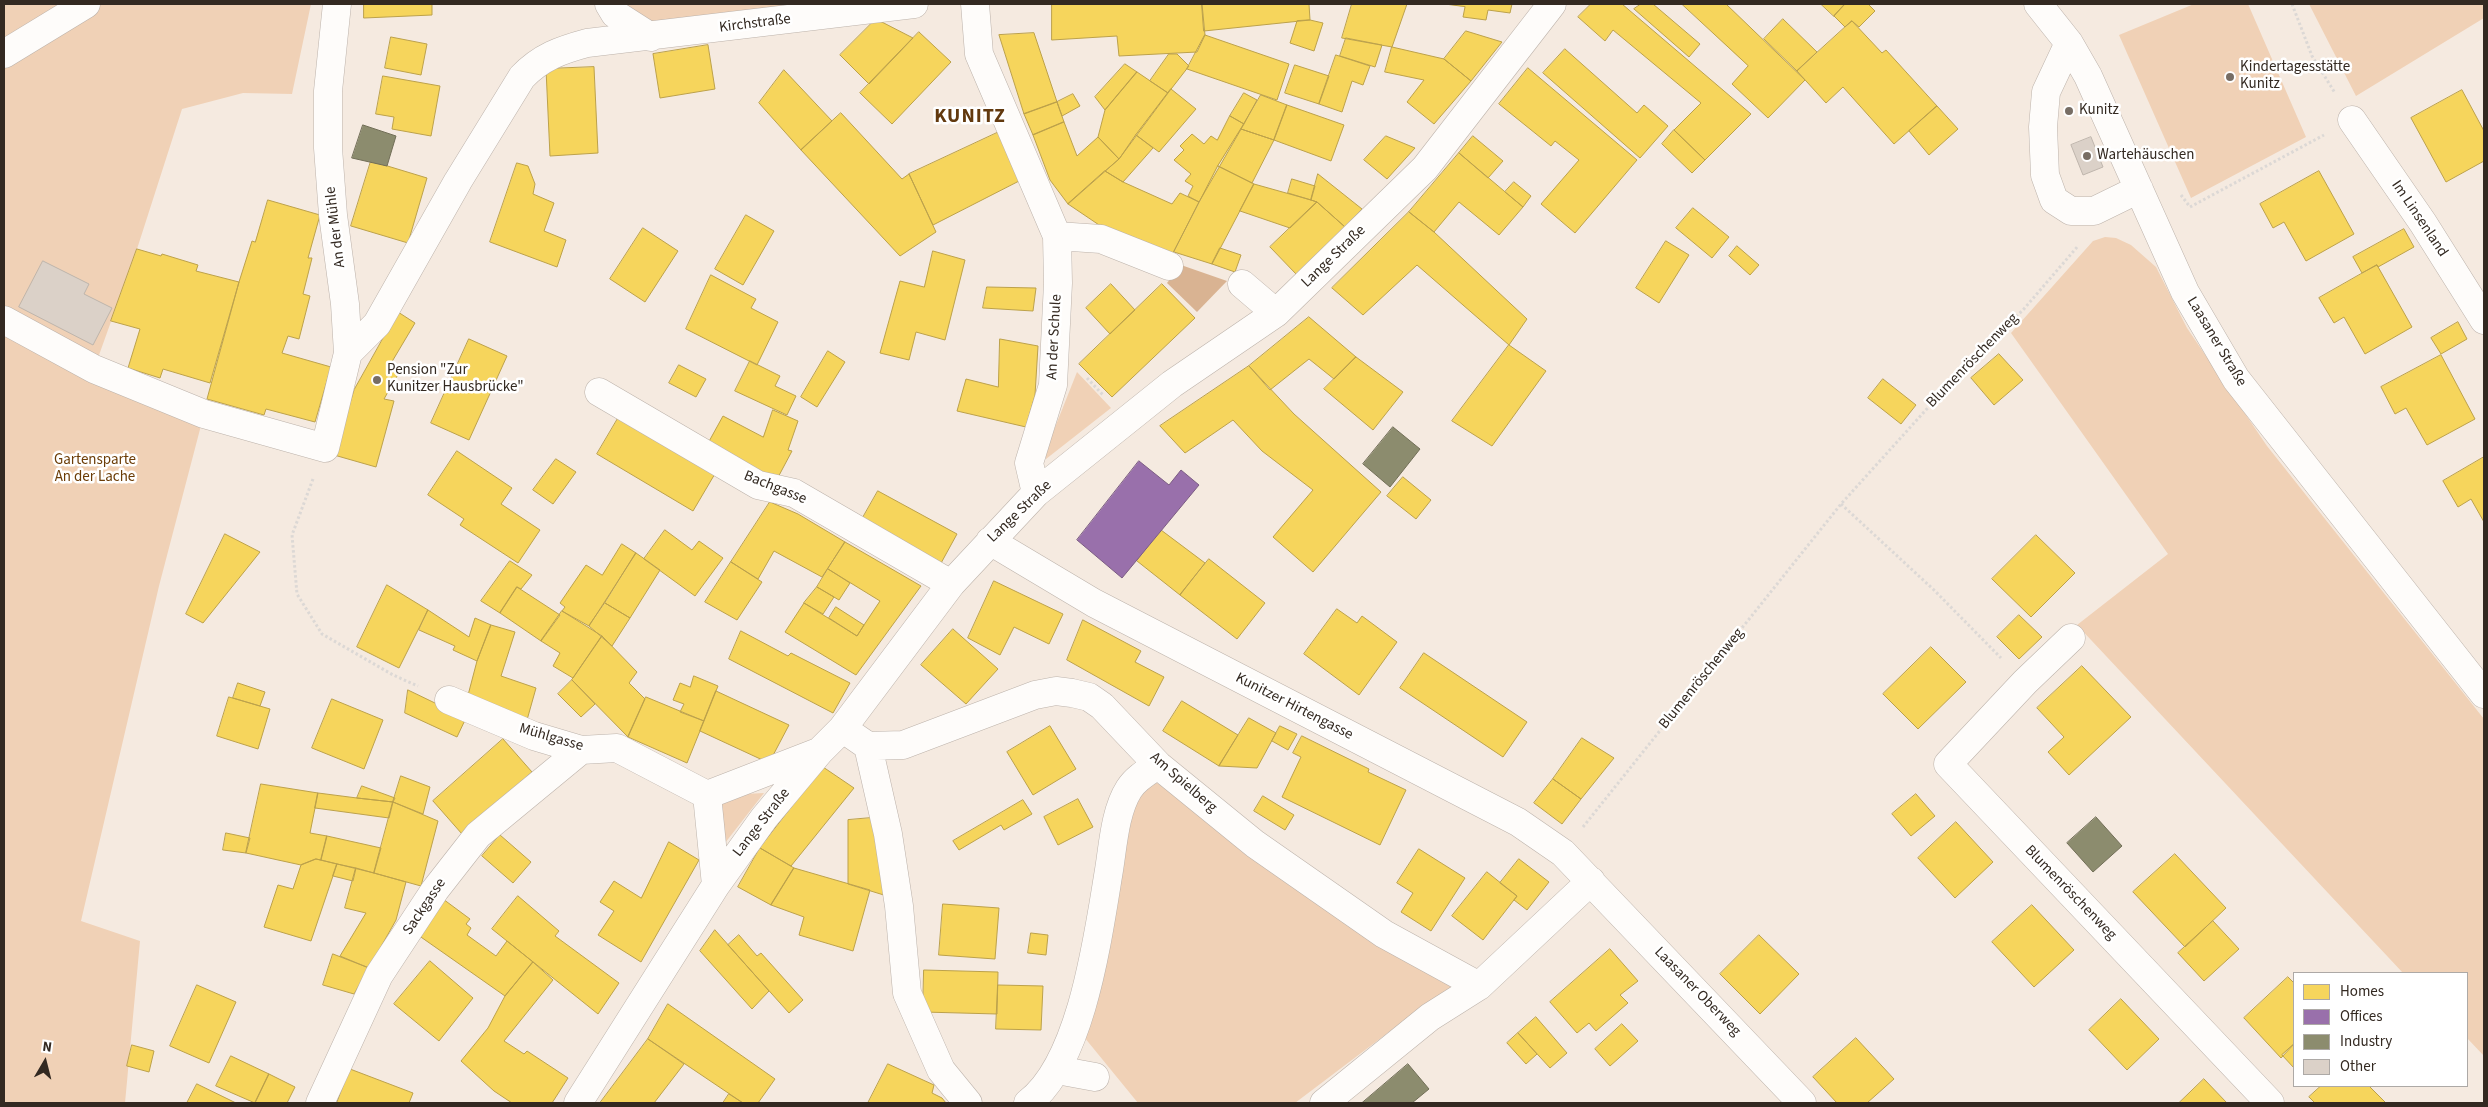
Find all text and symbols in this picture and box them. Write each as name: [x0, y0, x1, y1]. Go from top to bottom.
street label: Kirchstraße: [718, 11, 792, 37]
place label: Kindertagesstätte Kunitz: [2240, 59, 2350, 94]
marker: Kindertagesstätte Kunitz: [2224, 71, 2236, 83]
place label: Kunitz: [2079, 102, 2119, 120]
marker: Kunitz: [2063, 105, 2075, 117]
district label: KUNITZ: [933, 106, 1007, 130]
place label: Wartehäuschen: [2097, 147, 2194, 165]
marker: Wartehäuschen: [2081, 150, 2093, 162]
street label: Im Linsenland: [2387, 177, 2451, 261]
street label: An der Mühle: [322, 185, 350, 269]
street label: Lange Straße: [1298, 222, 1370, 292]
street label: An der Schule: [1044, 294, 1066, 380]
street label: Laasaner Straße: [2182, 294, 2250, 390]
street label: Blumenröschenweg: [1923, 310, 2023, 412]
place label: Pension "Zur Kunitzer Hausbrücke": [387, 362, 524, 397]
marker: Pension "Zur Kunitzer Hausbrücke": [371, 374, 383, 386]
park label: Gartensparte An der Lache: [54, 452, 136, 487]
street label: Bachgasse: [741, 467, 809, 509]
street label: Lange Straße: [984, 477, 1056, 547]
street label: Blumenröschenweg: [1656, 625, 1748, 733]
street label: Kunitzer Hirtengasse: [1232, 670, 1356, 744]
street label: Mühlgasse: [517, 720, 585, 756]
street label: Am Spielberg: [1146, 749, 1220, 817]
street label: Lange Straße: [730, 785, 794, 861]
street label: Blumenröschenweg: [2020, 842, 2120, 944]
street label: Sackgasse: [399, 875, 451, 939]
street label: Laasaner Oberweg: [1650, 944, 1744, 1040]
legend: [2293, 972, 2468, 1087]
text: Homes: [2340, 981, 2384, 1002]
text: Offices: [2340, 1006, 2383, 1027]
text: Industry: [2340, 1031, 2392, 1052]
north arrow: [20, 1037, 70, 1087]
text: N: [41, 1037, 53, 1058]
text: Other: [2340, 1056, 2376, 1077]

